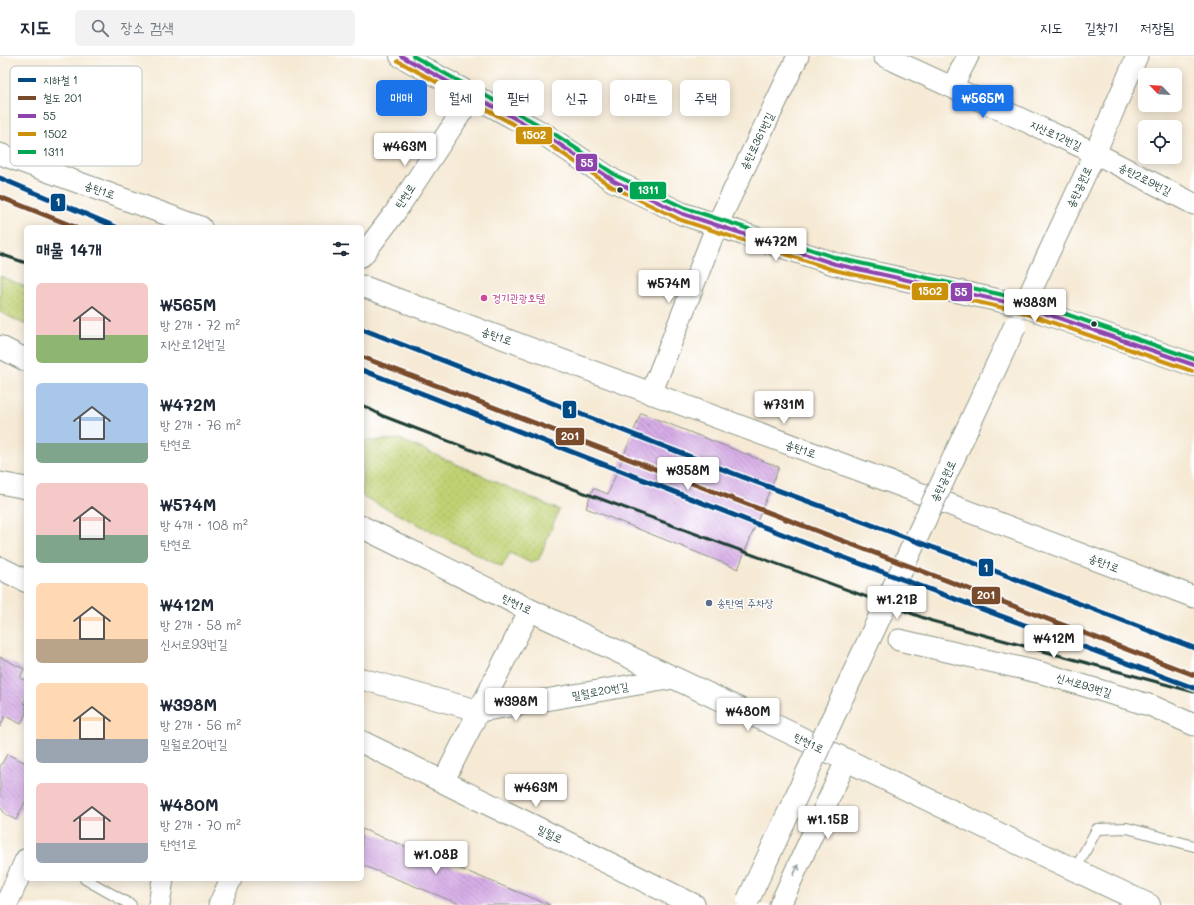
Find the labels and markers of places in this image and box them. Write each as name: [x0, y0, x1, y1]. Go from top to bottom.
pin: ₩565M: [955, 85, 1011, 119]
pin: ₩463M: [377, 133, 433, 167]
unlabelled marker: [615, 185, 625, 195]
pin: ₩472M: [748, 228, 804, 262]
pin: ₩574M: [641, 270, 697, 304]
pin: ₩383M: [1007, 289, 1063, 323]
place label: 경기관광호텔: [492, 290, 545, 305]
marker: 경기관광호텔: [479, 293, 489, 303]
unlabelled marker: [1089, 319, 1099, 329]
pin: ₩731M: [756, 391, 812, 425]
pin: ₩358M: [660, 457, 716, 491]
pin: ₩1.21B: [864, 586, 930, 620]
place label: 송탄역 주차장: [717, 595, 774, 610]
marker: 송탄역 주차장: [704, 598, 714, 608]
pin: ₩412M: [1026, 625, 1082, 659]
pin: ₩398M: [488, 688, 544, 722]
pin: ₩480M: [720, 698, 776, 732]
pin: ₩463M: [508, 774, 564, 808]
pin: ₩1.15B: [795, 806, 861, 840]
pin: ₩1.08B: [403, 841, 469, 875]

